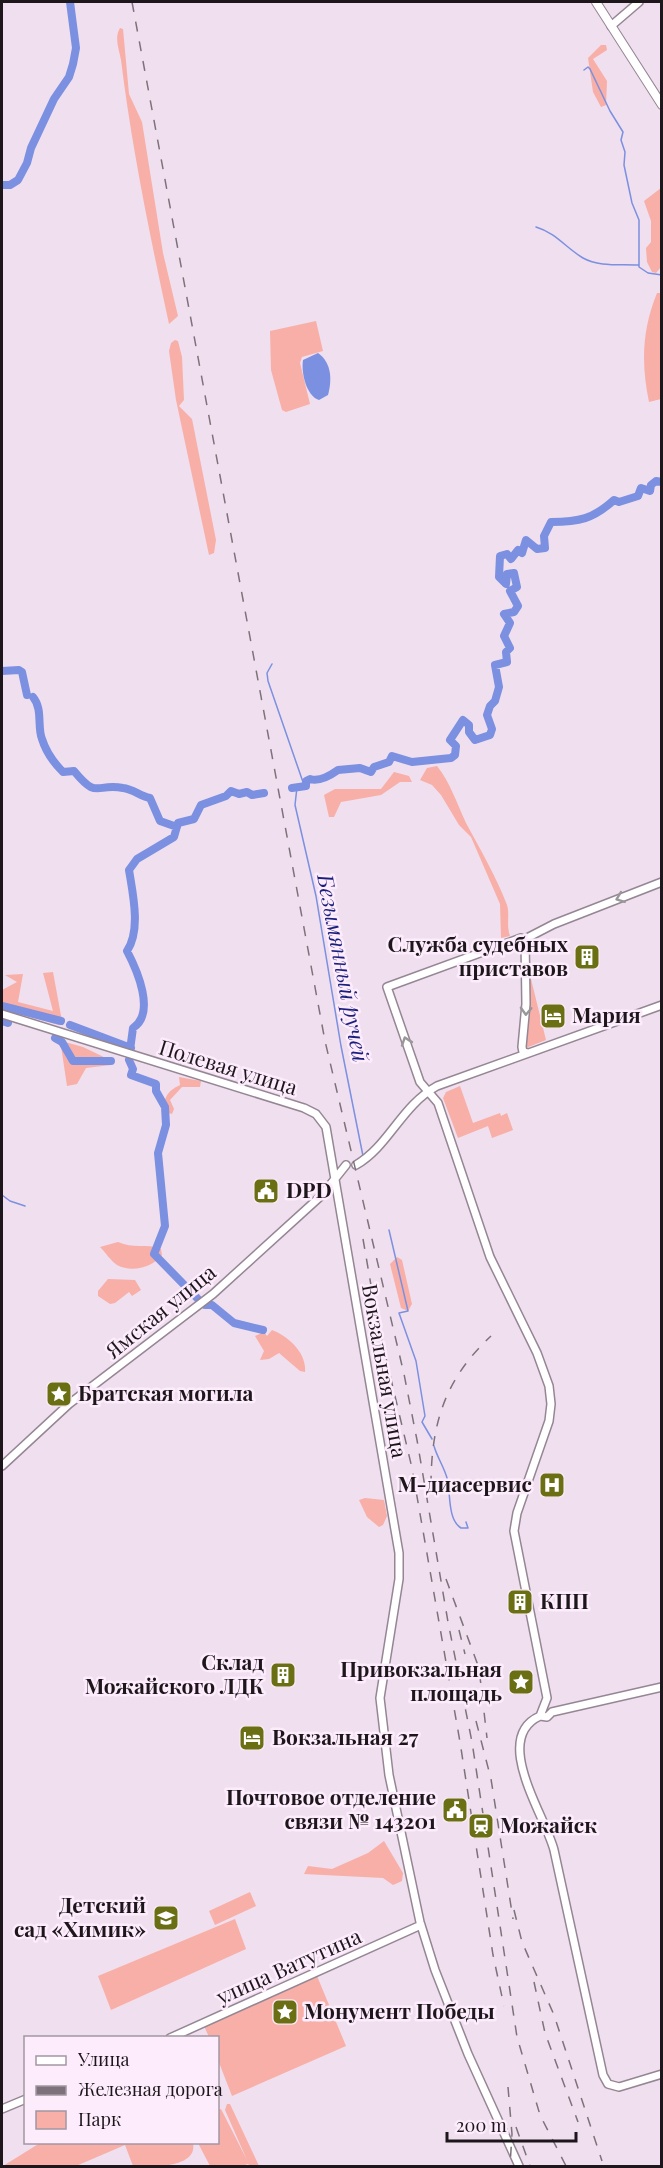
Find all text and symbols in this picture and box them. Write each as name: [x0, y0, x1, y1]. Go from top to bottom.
water label: Безымянный ручей: [311, 870, 377, 1065]
one-way arrow: [616, 891, 627, 903]
place label: Служба судебных приставов: [388, 929, 569, 981]
building icon: Служба судебных приставов: [572, 942, 602, 972]
place label: Мария: [572, 1000, 641, 1028]
hotel icon: Мария: [538, 1001, 568, 1031]
one-way arrow: [519, 1007, 532, 1016]
street label: Полевая улица: [156, 1032, 302, 1101]
one-way arrow: [400, 1036, 413, 1046]
place label: DPD: [286, 1175, 332, 1203]
public building icon: DPD: [251, 1176, 281, 1206]
street label: Ямская улица: [98, 1257, 221, 1364]
street label: Вокзальная улица: [357, 1281, 415, 1460]
place label: Братская могила: [78, 1378, 253, 1406]
place icon: Братская могила: [44, 1379, 74, 1409]
place label: М-диасервис: [397, 1469, 532, 1497]
hospital icon: М-диасервис: [537, 1470, 567, 1500]
place label: КПП: [540, 1586, 589, 1614]
building icon: КПП: [505, 1587, 535, 1617]
place label: Склад Можайского ЛДК: [85, 1647, 264, 1699]
place label: Привокзальная площадь: [340, 1654, 502, 1706]
building icon: Склад Можайского ЛДК: [268, 1660, 298, 1690]
place icon: Привокзальная площадь: [506, 1667, 536, 1697]
place label: Вокзальная 27: [272, 1722, 419, 1750]
hotel icon: Вокзальная 27: [237, 1723, 267, 1753]
place label: Почтовое отделение связи № 143201: [226, 1782, 436, 1834]
public building icon: Почтовое отделение связи № 143201: [440, 1795, 470, 1825]
place label: Можайск: [500, 1810, 597, 1838]
station icon: Можайск: [466, 1811, 496, 1841]
place label: Детский сад «Химик»: [14, 1890, 146, 1942]
school or university icon: Детский сад «Химик»: [151, 1903, 181, 1933]
street label: улица Ватутина: [210, 1920, 366, 2010]
place label: Монумент Победы: [304, 1996, 495, 2024]
place icon: Монумент Победы: [270, 1997, 300, 2027]
legend: [24, 2036, 219, 2144]
text: Улица: [77, 2047, 129, 2071]
text: Железная дорога: [78, 2077, 223, 2101]
scale bar: [447, 2105, 576, 2143]
text: Парк: [78, 2107, 121, 2131]
text: 200 m: [456, 2113, 507, 2137]

